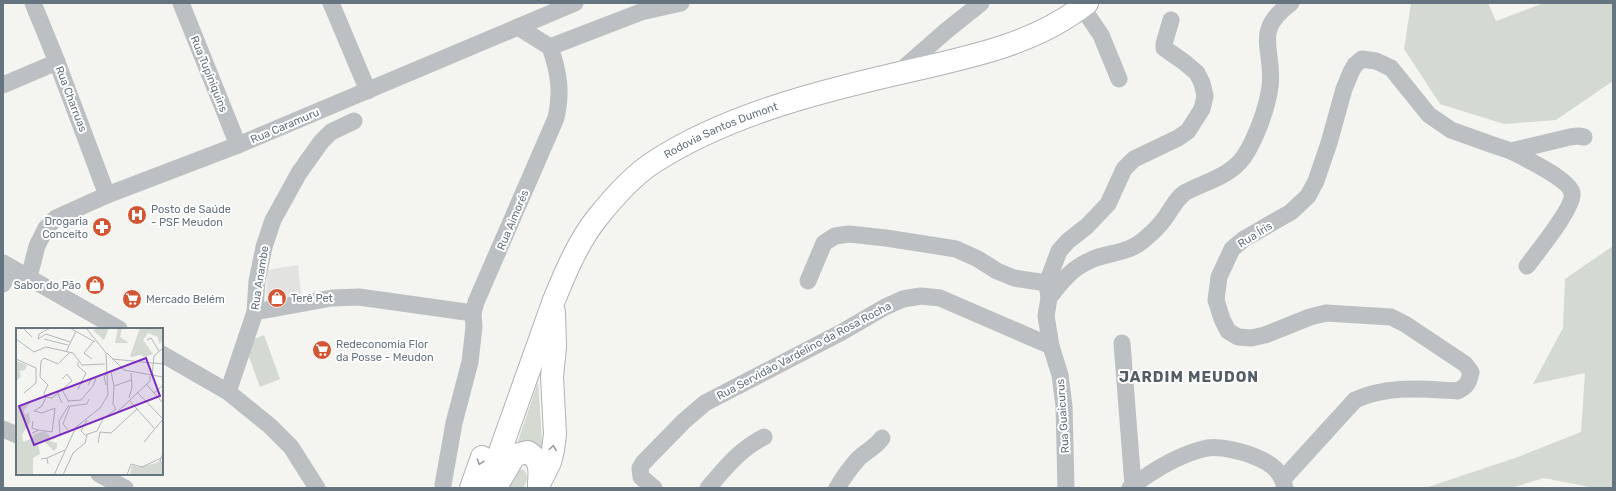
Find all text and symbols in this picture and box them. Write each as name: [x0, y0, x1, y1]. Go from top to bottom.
street label: Rua Tupiniquins: [188, 34, 230, 114]
street label: Rua Charruas: [53, 64, 90, 134]
street label: Rodovia Santos Dumont: [661, 99, 780, 161]
street label: Rua Caramuru: [249, 106, 321, 146]
street label: Rua Aimorés: [494, 188, 532, 252]
place label: Posto de Saúde - PSF Meudon: [151, 203, 231, 229]
hospital icon: Posto de Saúde - PSF Meudon: [126, 204, 148, 226]
place label: Drogaria Conceito: [42, 215, 88, 241]
pharmacy icon: Drogaria Conceito: [91, 216, 113, 238]
street label: Rua Íris: [1235, 219, 1275, 251]
street label: Rua Anambe: [249, 245, 271, 311]
shop icon: Sabor do Pão: [84, 274, 106, 296]
place label: Sabor do Pão: [14, 279, 81, 292]
shop icon: Terê Pet: [266, 287, 288, 309]
supermarket icon: Mercado Belém: [121, 288, 143, 310]
place label: Terê Pet: [291, 292, 334, 305]
place label: Mercado Belém: [146, 293, 225, 306]
street label: Rua Servidão Vardelino da Rosa Rocha: [715, 299, 893, 403]
inset map: [16, 328, 163, 475]
place label: Redeconomia Flor da Posse - Meudon: [336, 338, 434, 364]
supermarket icon: Redeconomia Flor da Posse - Meudon: [311, 339, 333, 361]
district label: JARDIM MEUDON: [1119, 368, 1259, 386]
street label: Rua Guaicurus: [1054, 378, 1072, 454]
one-way arrow: [548, 445, 557, 451]
one-way arrow: [476, 459, 485, 466]

